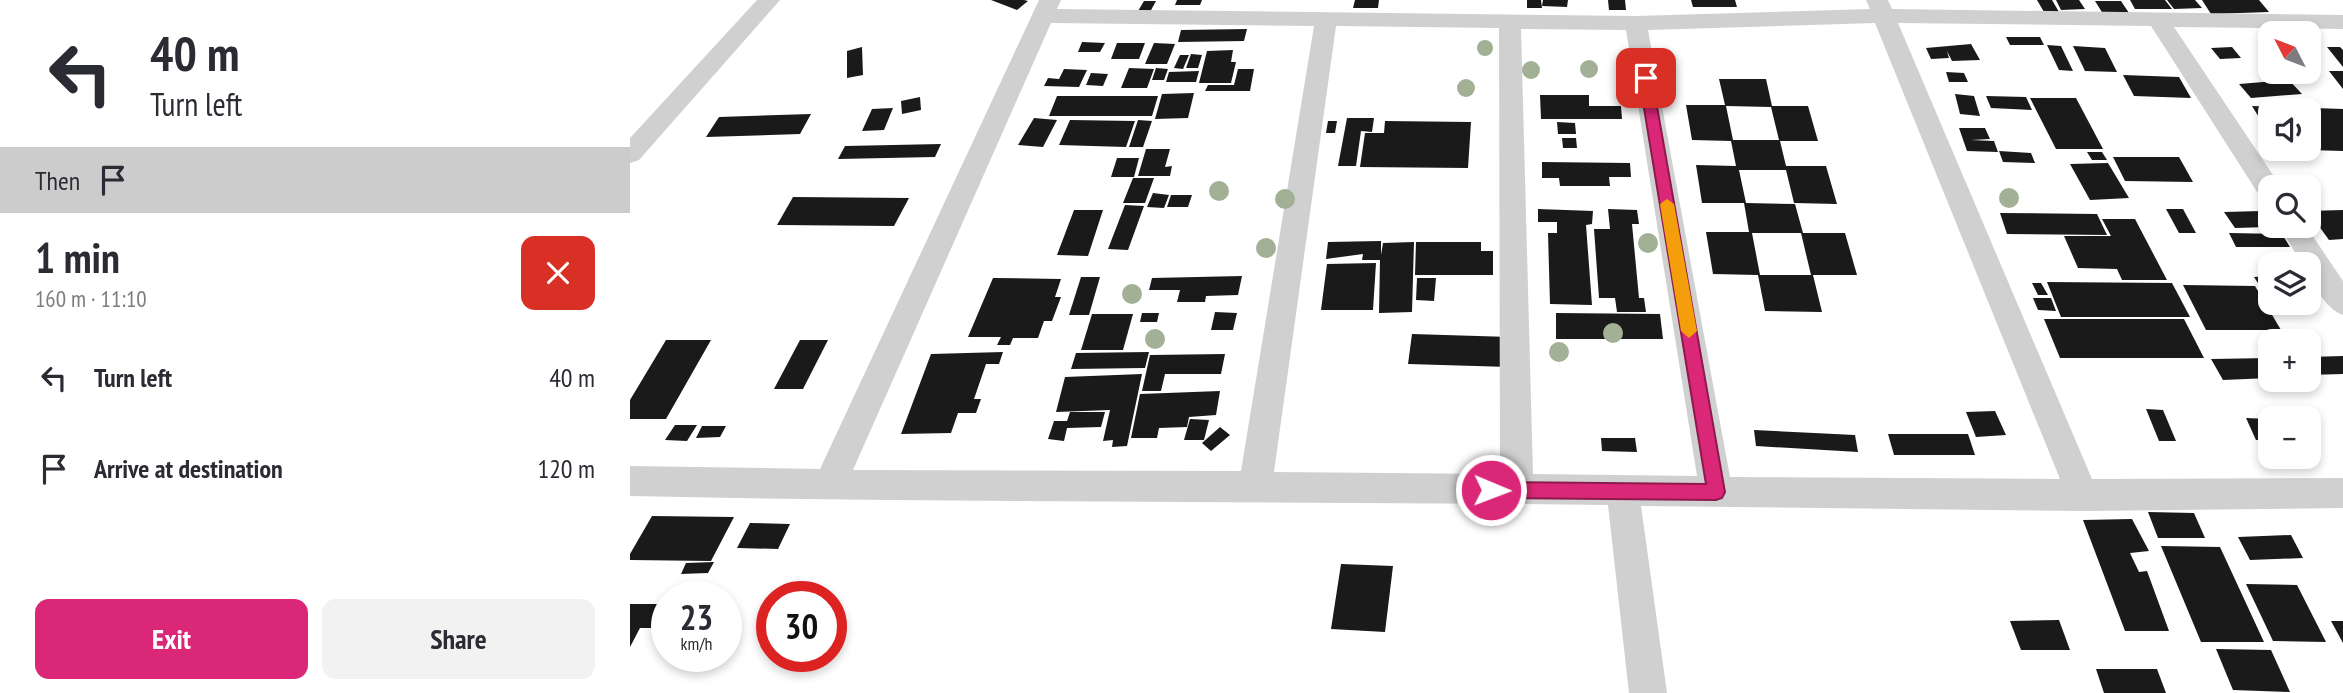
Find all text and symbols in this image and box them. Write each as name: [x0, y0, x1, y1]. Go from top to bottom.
text: 40 m: [150, 21, 239, 85]
north arrow: [2258, 21, 2320, 84]
map controls: [2258, 21, 2321, 469]
icon: left: [35, 28, 126, 119]
pin: [1616, 48, 1676, 108]
icon: arrive: [1627, 59, 1665, 97]
text: Turn left: [150, 83, 242, 125]
button: sound: [2258, 98, 2321, 161]
icon: arrive: [94, 161, 132, 199]
text: Then: [35, 164, 80, 197]
button: search: [2258, 175, 2321, 238]
text: 1 min: [35, 230, 120, 285]
button: close: [521, 236, 595, 310]
button: layers: [2258, 252, 2321, 315]
text: 160 m · 11:10: [35, 284, 147, 313]
button: +: [2258, 329, 2321, 392]
icon: left: [35, 359, 73, 397]
text: Turn left: [94, 361, 172, 394]
text: 40 m: [549, 361, 595, 394]
button: −: [2258, 406, 2321, 469]
icon: arrive: [35, 450, 73, 488]
text: Arrive at destination: [94, 452, 283, 485]
text: 120 m: [537, 452, 595, 485]
position arrow: [1454, 453, 1528, 527]
speed limit sign: 30: [756, 581, 847, 672]
text: 23: [680, 594, 713, 640]
button: Exit: [35, 599, 308, 679]
button: Share: [322, 599, 595, 679]
text: km/h: [681, 632, 712, 655]

